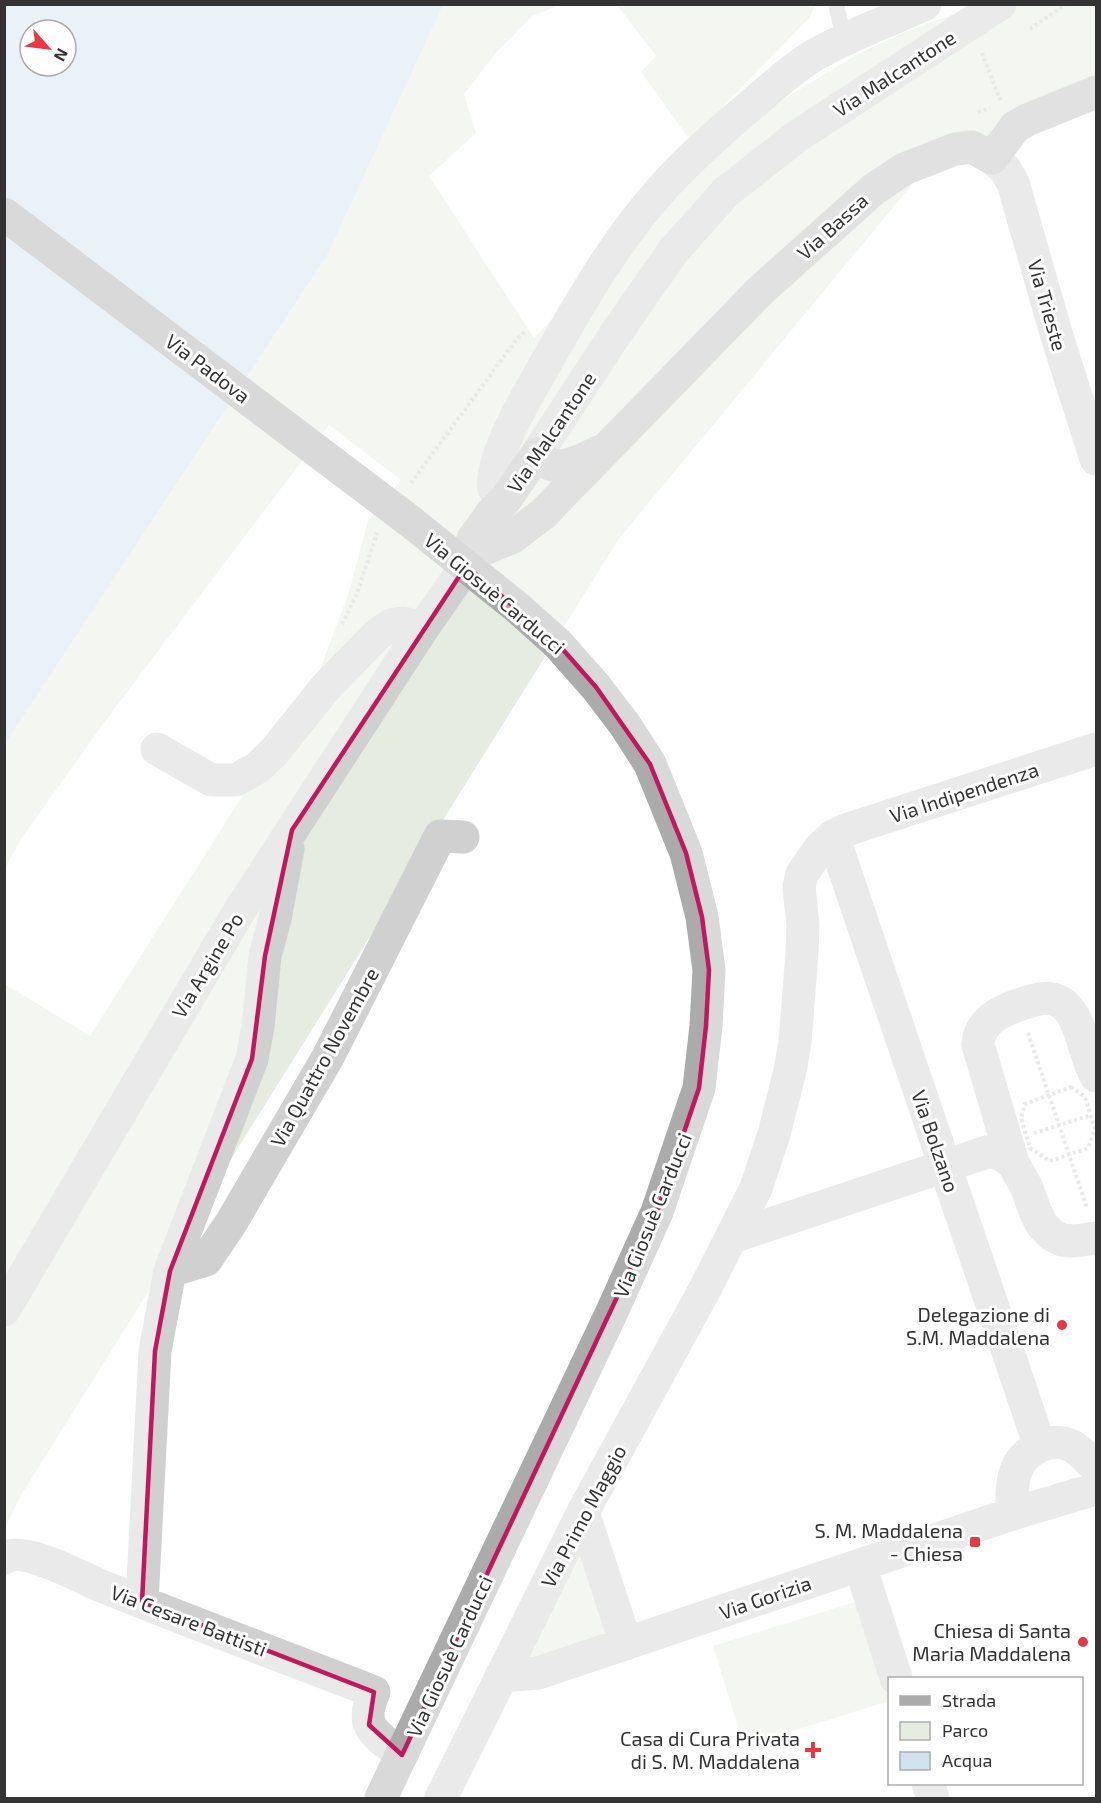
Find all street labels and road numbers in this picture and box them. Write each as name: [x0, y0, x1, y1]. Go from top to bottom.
street label: Via Malcantone: [828, 25, 960, 121]
street label: Via Bassa: [792, 188, 872, 264]
street label: Via Trieste: [1023, 256, 1073, 354]
street label: Via Padova: [161, 328, 255, 408]
street label: Via Malcantone: [502, 367, 600, 497]
street label: Via Giosuè Carducci: [420, 527, 570, 659]
street label: Via Indipendenza: [887, 757, 1041, 827]
street label: Via Argine Po: [166, 908, 248, 1022]
street label: Via Quattro Novembre: [265, 963, 383, 1151]
street label: Via Bolzano: [907, 1087, 965, 1195]
street label: Via Giosuè Carducci: [608, 1129, 696, 1301]
street label: Via Primo Maggio: [535, 1441, 631, 1591]
street label: Via Gorizia: [716, 1570, 814, 1624]
street label: Via Giosuè Carducci: [401, 1571, 497, 1741]
street label: Via Cesare Battisti: [108, 1579, 270, 1661]

